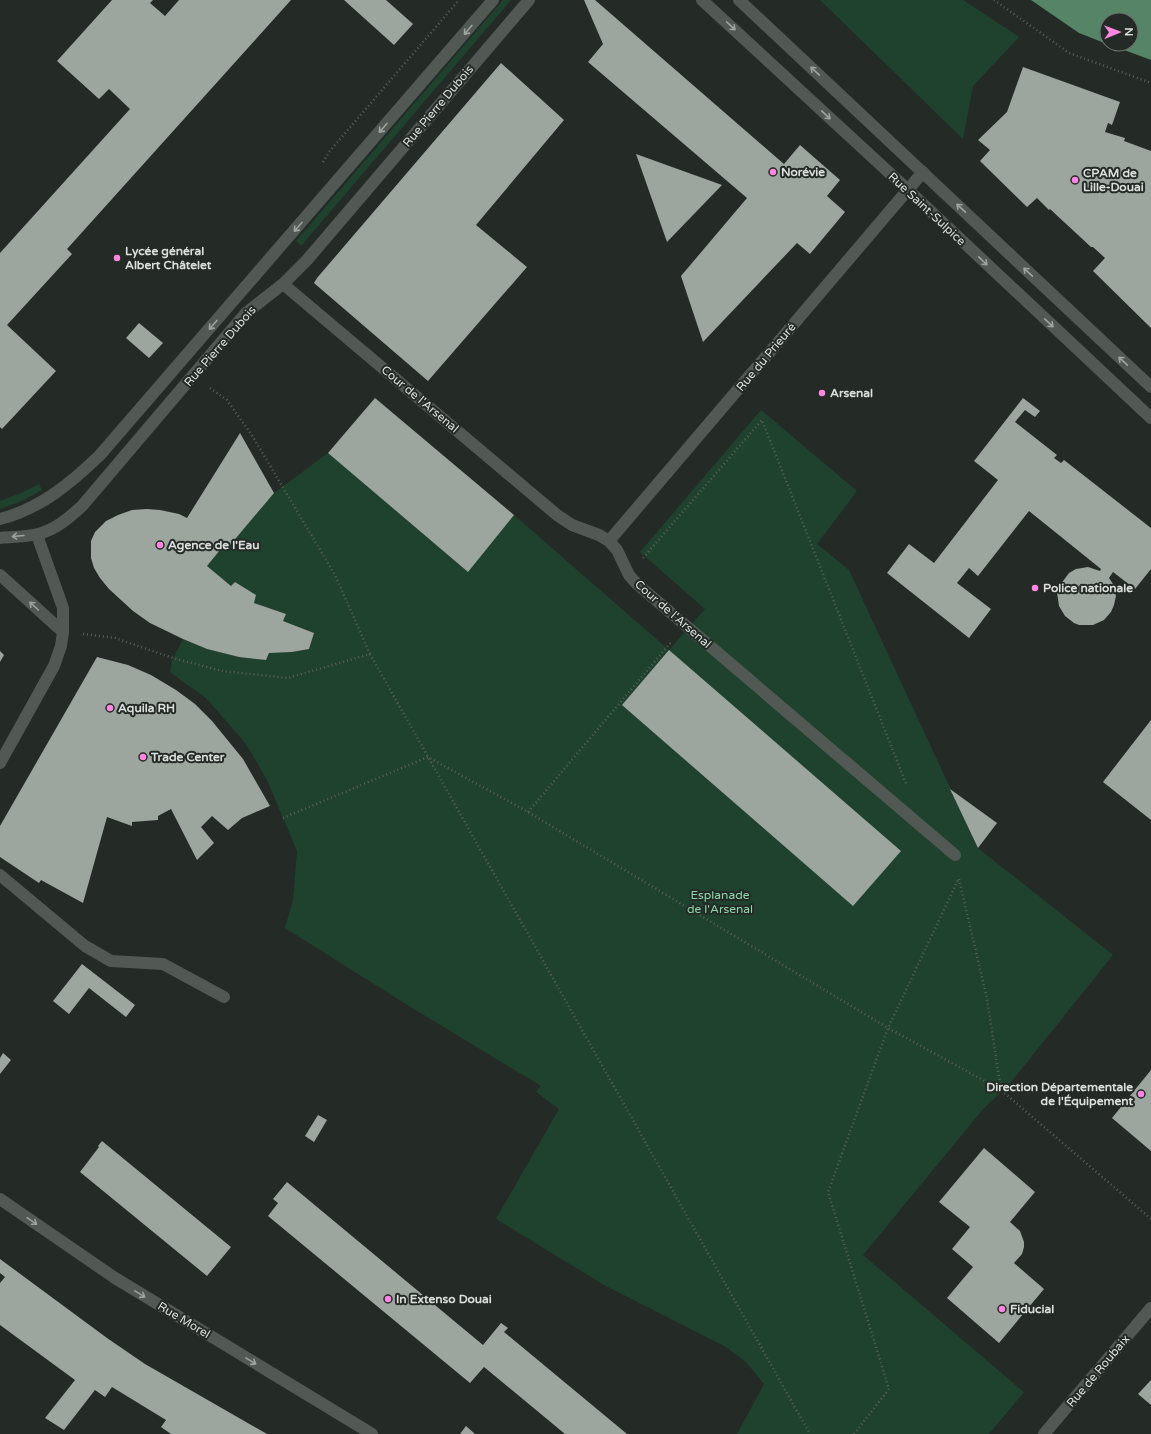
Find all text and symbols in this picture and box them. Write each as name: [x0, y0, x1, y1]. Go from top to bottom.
north arrow: [1099, 12, 1139, 52]
one-way arrow: [726, 22, 736, 31]
one-way arrow: [464, 24, 473, 34]
text: N: [1122, 27, 1135, 36]
street label: Rue Pierre Dubois: [400, 62, 476, 150]
one-way arrow: [810, 66, 820, 76]
one-way arrow: [821, 110, 831, 120]
one-way arrow: [379, 123, 388, 133]
place label: Norévie: [781, 165, 825, 179]
place label: CPAM de Lille-Douai: [1083, 166, 1144, 194]
marker: Norévie: [768, 167, 778, 177]
street label: Rue Saint-Sulpice: [885, 170, 969, 249]
marker: CPAM de Lille-Douai: [1070, 175, 1080, 185]
one-way arrow: [956, 203, 966, 213]
one-way arrow: [294, 221, 303, 232]
place label: Lycée général Albert Châtelet: [125, 244, 212, 272]
marker: Lycée général Albert Châtelet: [112, 253, 122, 263]
one-way arrow: [977, 256, 987, 265]
one-way arrow: [1023, 267, 1033, 276]
street label: Rue Pierre Dubois: [181, 303, 259, 389]
one-way arrow: [1043, 319, 1054, 328]
one-way arrow: [209, 320, 218, 330]
street label: Rue du Prieuré: [733, 320, 799, 394]
one-way arrow: [1118, 357, 1128, 366]
street label: Cour de l'Arsenal: [378, 363, 462, 435]
place label: Arsenal: [830, 386, 873, 400]
marker: Arsenal: [817, 388, 827, 398]
one-way arrow: [12, 533, 25, 540]
place label: Agence de l'Eau: [168, 538, 259, 553]
marker: Agence de l'Eau: [155, 540, 165, 550]
street label: Cour de l'Arsenal: [632, 577, 714, 651]
place label: Police nationale: [1043, 581, 1133, 595]
marker: Police nationale: [1030, 583, 1040, 593]
one-way arrow: [29, 601, 39, 610]
place label: Aquila RH: [118, 701, 175, 716]
marker: Aquila RH: [105, 703, 115, 713]
place label: Trade Center: [150, 750, 225, 764]
marker: Trade Center: [138, 752, 148, 762]
park label: Esplanade de l'Arsenal: [687, 888, 753, 916]
place label: Direction Départementale de l'Équipement: [986, 1080, 1133, 1109]
marker: Direction Départementale de l'Équipement: [1136, 1089, 1146, 1099]
one-way arrow: [26, 1217, 37, 1225]
one-way arrow: [134, 1290, 146, 1298]
place label: In Extenso Douai: [396, 1292, 492, 1306]
marker: In Extenso Douai: [383, 1294, 393, 1304]
street label: Rue Morel: [155, 1299, 213, 1341]
place label: Fiducial: [1010, 1302, 1054, 1316]
marker: Fiducial: [997, 1304, 1007, 1314]
street label: Rue de Roubaix: [1064, 1332, 1132, 1410]
one-way arrow: [245, 1357, 256, 1365]

